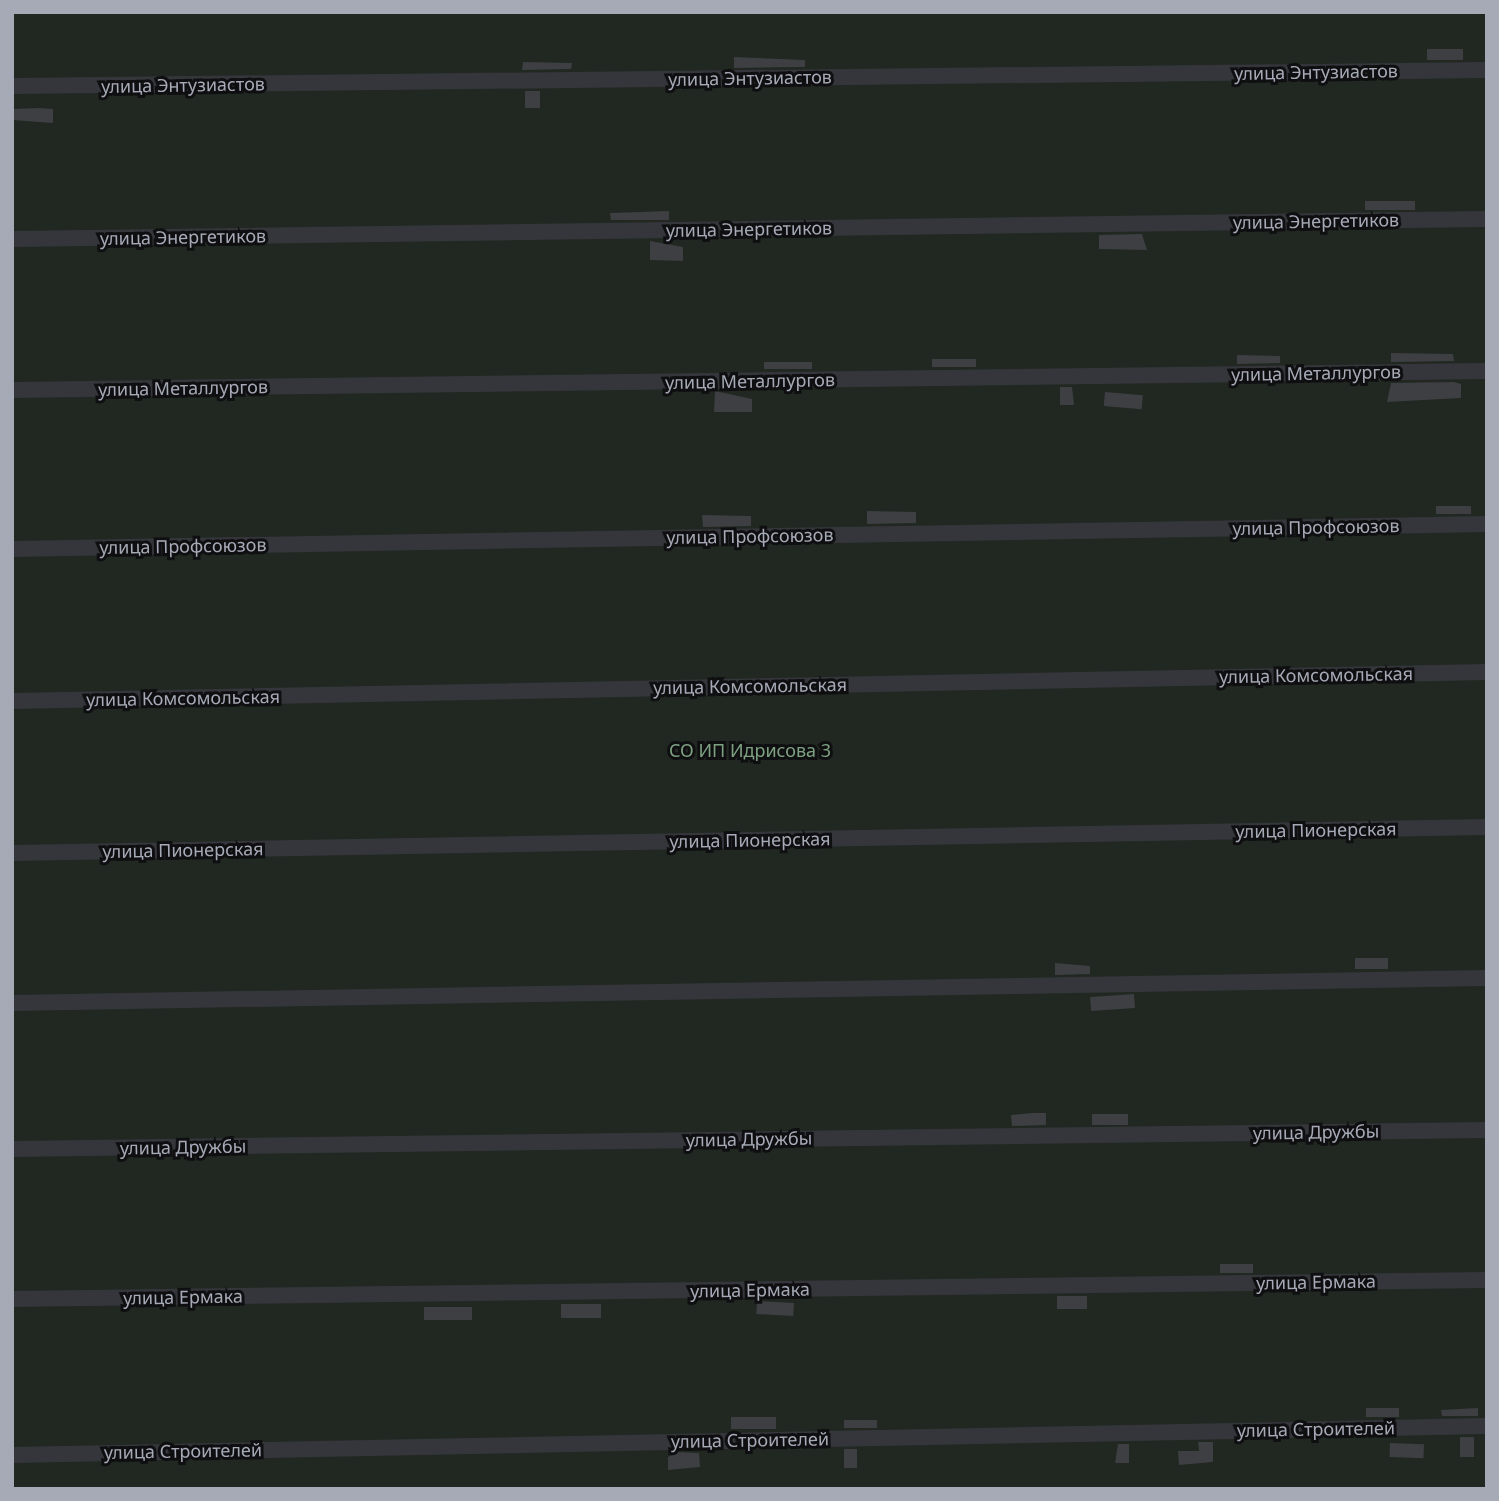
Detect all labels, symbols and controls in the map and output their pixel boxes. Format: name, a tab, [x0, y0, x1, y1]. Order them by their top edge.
street label: улица Энтузиастов	[1234, 60, 1398, 84]
street label: улица Энтузиастов	[668, 66, 832, 90]
street label: улица Энтузиастов	[101, 73, 265, 97]
street label: улица Энергетиков	[1233, 209, 1399, 233]
street label: улица Энергетиков	[666, 217, 832, 241]
street label: улица Энергетиков	[100, 225, 266, 249]
street label: улица Металлургов	[1231, 361, 1401, 385]
street label: улица Металлургов	[665, 369, 835, 393]
street label: улица Металлургов	[98, 376, 268, 400]
street label: улица Профсоюзов	[1232, 515, 1400, 539]
street label: улица Профсоюзов	[666, 524, 834, 548]
street label: улица Профсоюзов	[99, 534, 267, 558]
street label: улица Комсомольская	[1219, 663, 1413, 687]
street label: улица Комсомольская	[653, 674, 847, 698]
street label: улица Комсомольская	[86, 686, 280, 710]
park label: СО ИП Идрисова 3	[669, 739, 831, 761]
street label: улица Пионерская	[1235, 818, 1397, 842]
street label: улица Пионерская	[669, 828, 831, 852]
street label: улица Пионерская	[102, 838, 264, 862]
street label: улица Дружбы	[1253, 1120, 1379, 1144]
street label: улица Дружбы	[686, 1127, 812, 1151]
street label: улица Дружбы	[120, 1135, 246, 1159]
street label: улица Ермака	[1256, 1270, 1376, 1294]
street label: улица Ермака	[690, 1278, 810, 1302]
street label: улица Ермака	[123, 1285, 243, 1309]
street label: улица Строителей	[1237, 1417, 1395, 1441]
street label: улица Строителей	[671, 1428, 829, 1452]
street label: улица Строителей	[104, 1439, 262, 1463]

